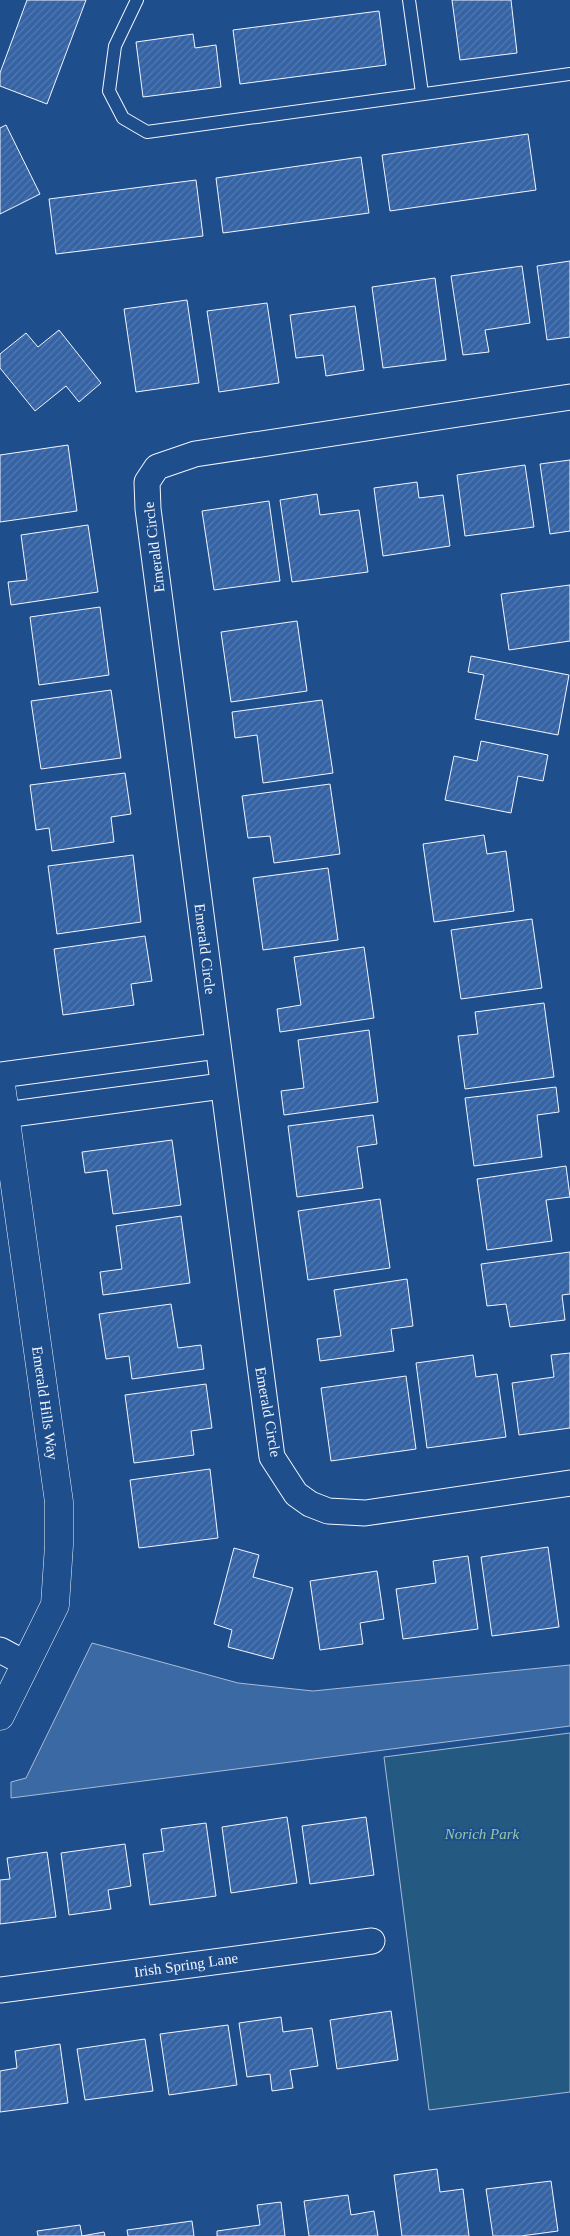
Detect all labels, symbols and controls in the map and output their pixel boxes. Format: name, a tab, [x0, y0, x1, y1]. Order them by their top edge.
street label: Emerald Circle	[140, 500, 167, 593]
street label: Emerald Circle	[192, 903, 219, 996]
street label: Emerald Hills Way	[29, 1345, 61, 1461]
street label: Emerald Circle	[252, 1366, 284, 1459]
park label: Norich Park	[444, 1826, 520, 1842]
street label: Irish Spring Lane	[133, 1950, 239, 1980]

